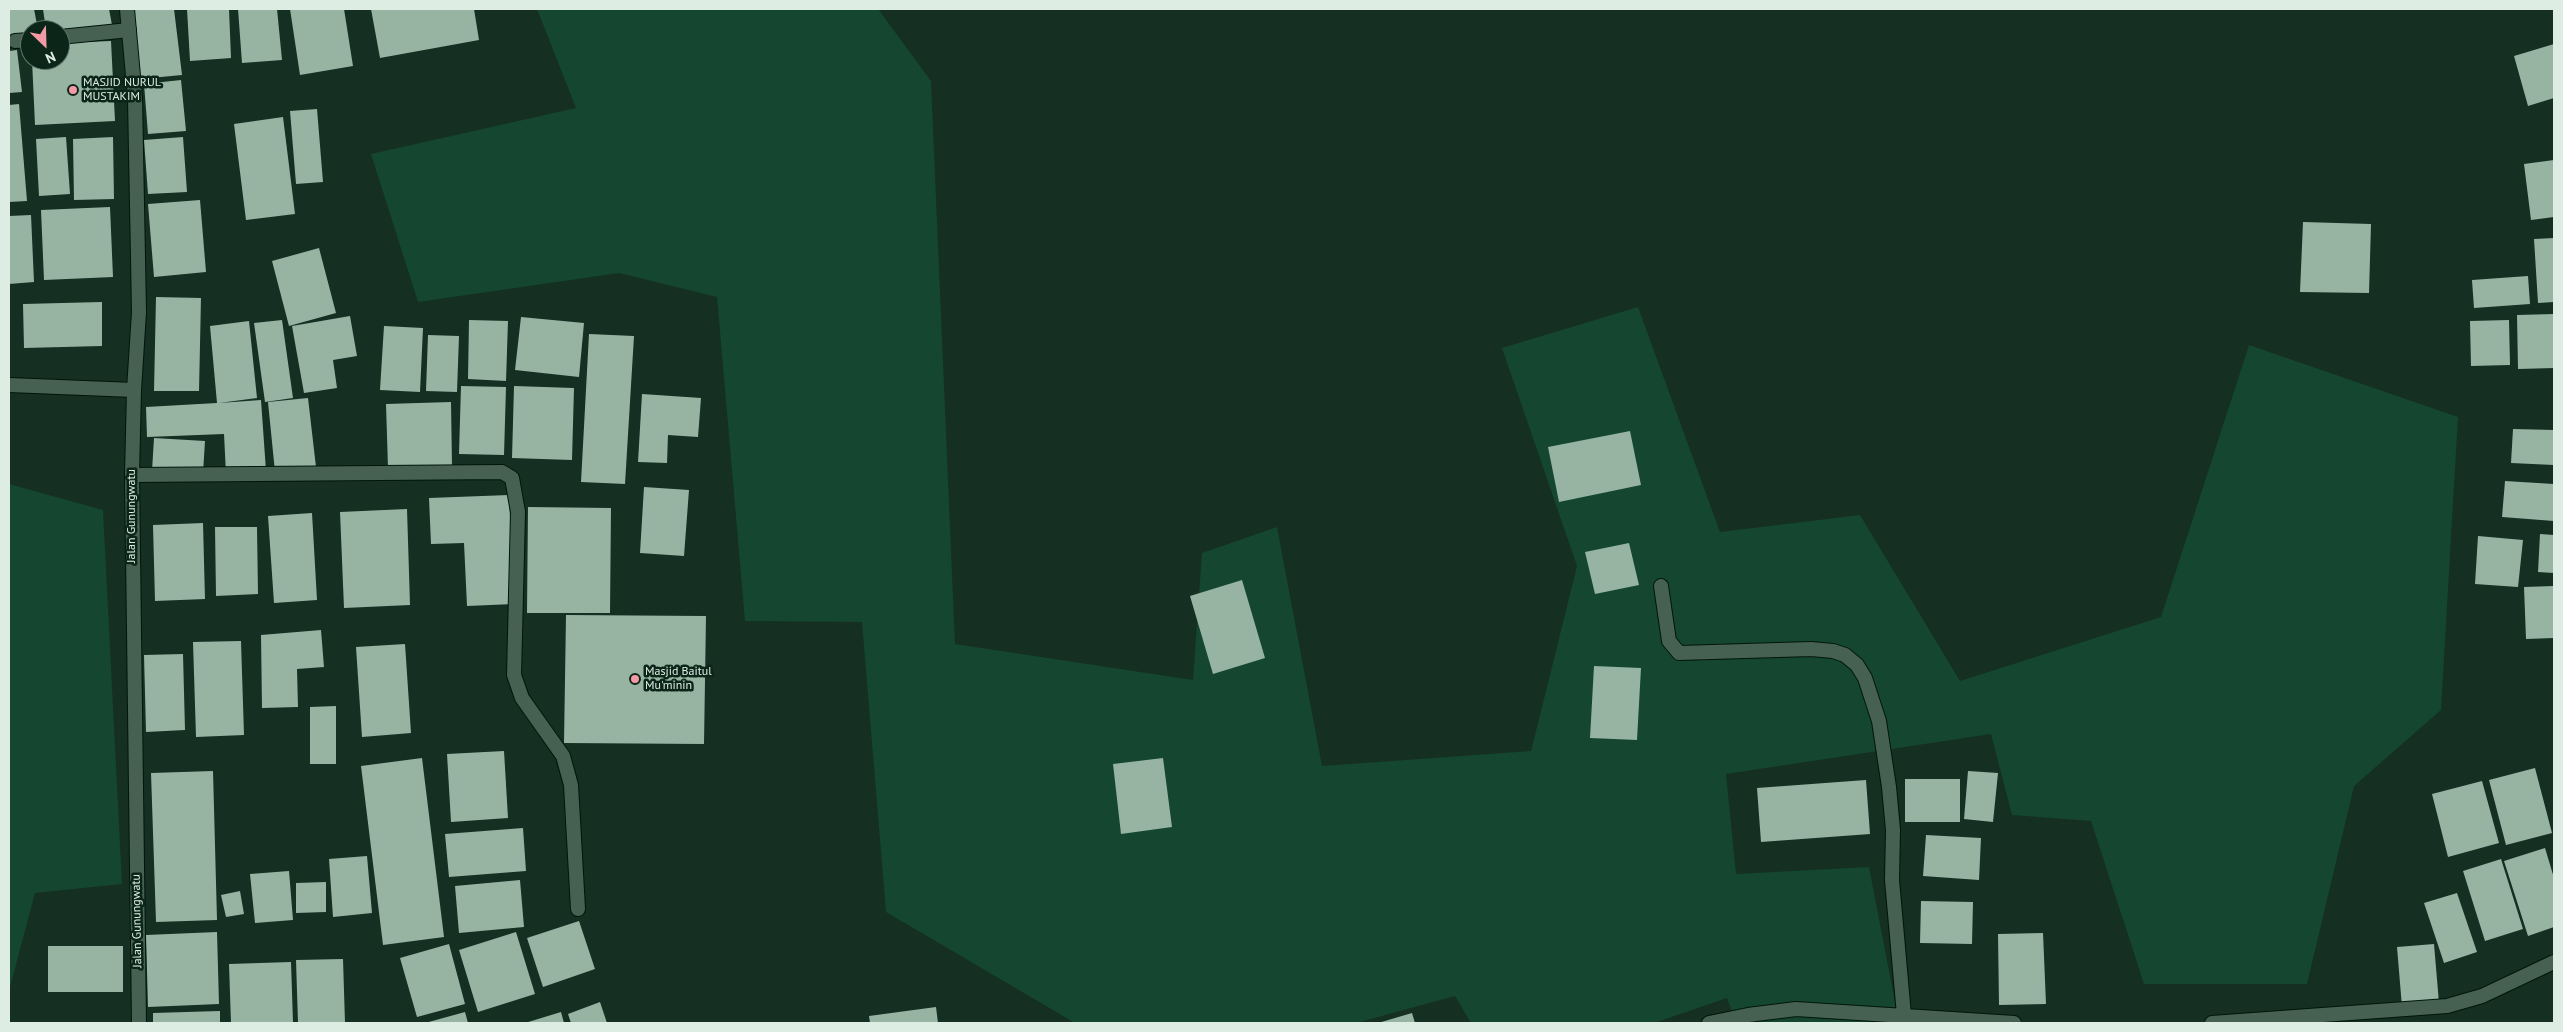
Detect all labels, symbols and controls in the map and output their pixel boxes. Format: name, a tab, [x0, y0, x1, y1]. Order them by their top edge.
north arrow	[20, 20, 70, 70]
text: N	[43, 48, 59, 68]
place label: MASJID NURUL MUSTAKIM	[83, 76, 161, 104]
marker: MASJID NURUL MUSTAKIM	[67, 84, 79, 96]
street label: Jalan Gunungwatu	[125, 469, 139, 563]
place label: Masjid Baitul Mu'minin	[645, 665, 712, 693]
marker: Masjid Baitul Mu'minin	[629, 673, 641, 685]
street label: Jalan Gunungwatu	[129, 874, 145, 968]

